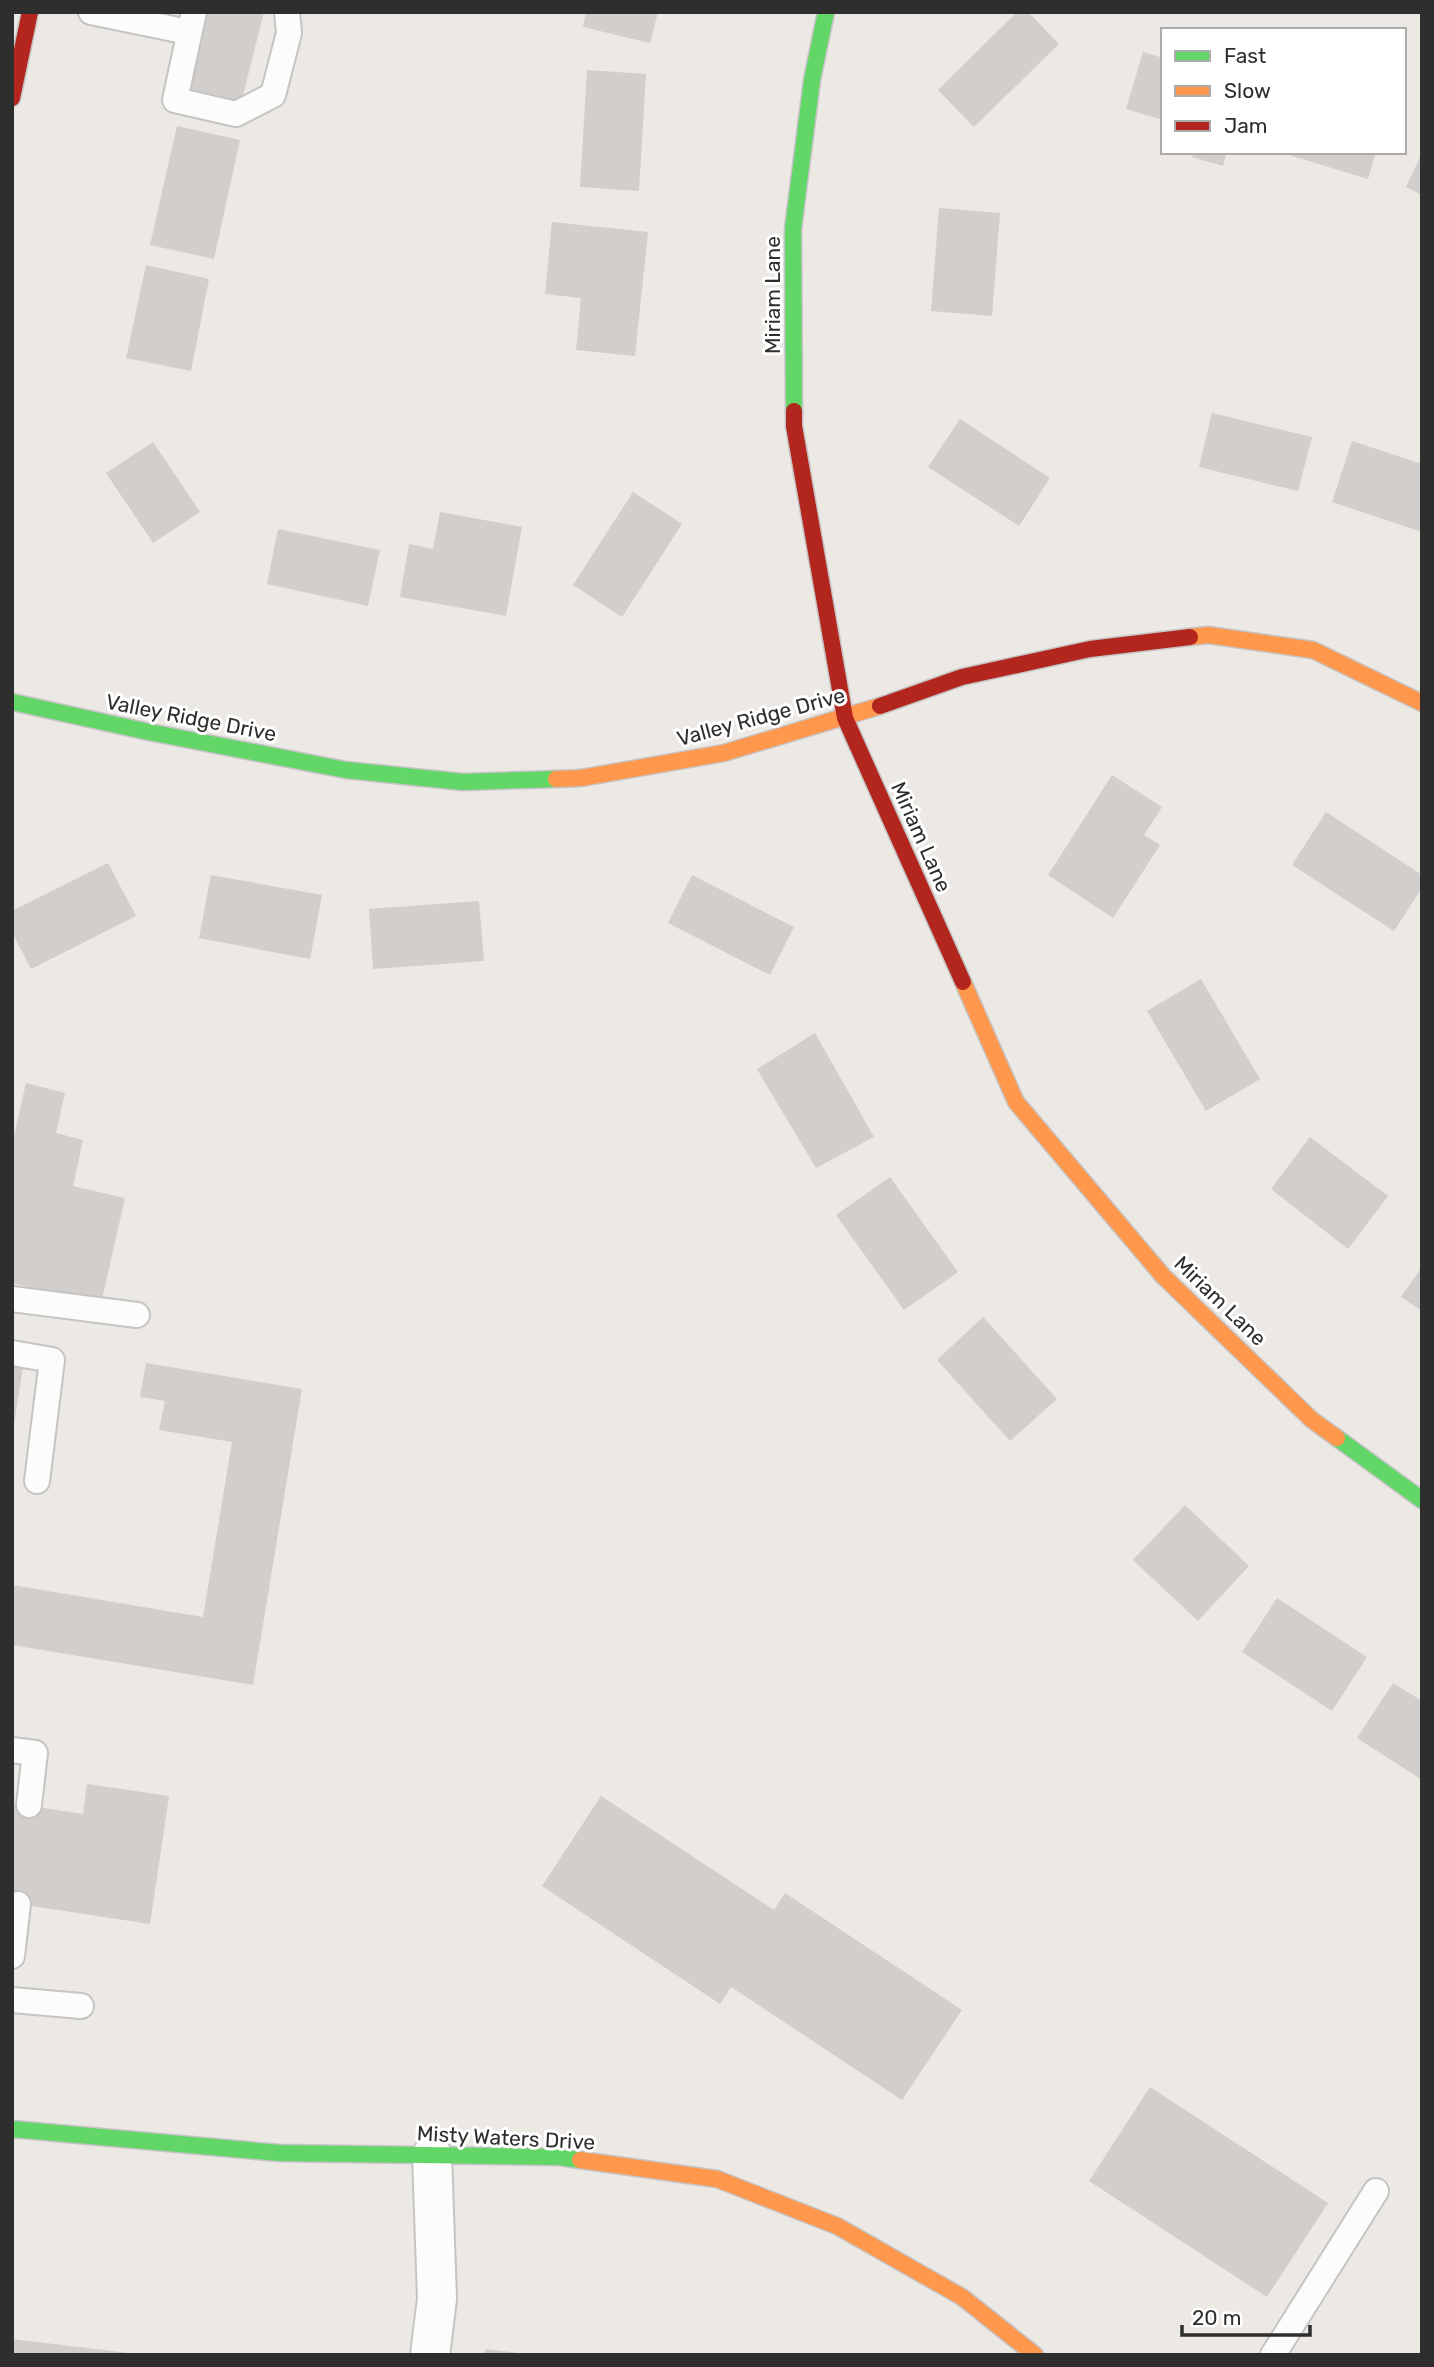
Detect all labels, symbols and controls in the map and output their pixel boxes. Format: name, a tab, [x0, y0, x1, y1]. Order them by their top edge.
legend	[1161, 28, 1406, 154]
text: Fast	[1224, 43, 1266, 68]
text: Slow	[1224, 78, 1271, 103]
text: Jam	[1224, 113, 1268, 138]
street label: Miriam Lane	[760, 236, 785, 354]
street label: Valley Ridge Drive	[674, 682, 848, 751]
street label: Valley Ridge Drive	[104, 689, 278, 746]
street label: Miriam Lane	[886, 778, 957, 896]
street label: Miriam Lane	[1169, 1251, 1272, 1351]
street label: Misty Waters Drive	[416, 2120, 596, 2155]
scale bar	[1182, 2294, 1310, 2338]
text: 20 m	[1192, 2305, 1241, 2330]

